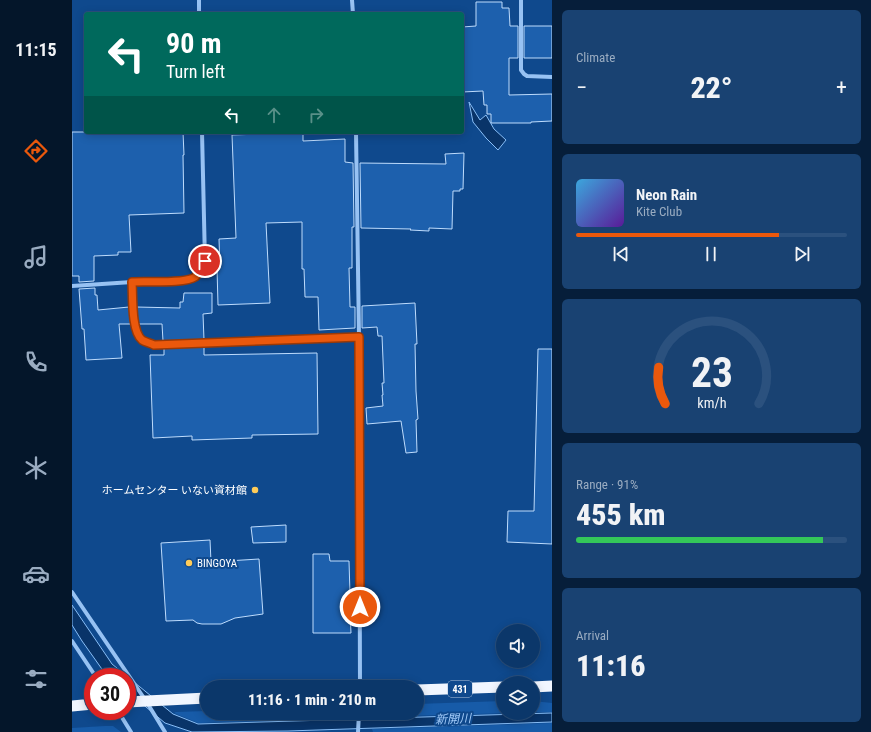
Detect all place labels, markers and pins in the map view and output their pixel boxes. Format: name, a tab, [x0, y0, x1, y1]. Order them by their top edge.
pin	[188, 244, 222, 278]
place label: ホームセンター いない資材館	[102, 484, 247, 497]
marker: ホームセンター いない資材館	[250, 485, 260, 495]
place label: BINGOYA	[197, 557, 238, 570]
marker: BINGOYA	[184, 558, 194, 568]

